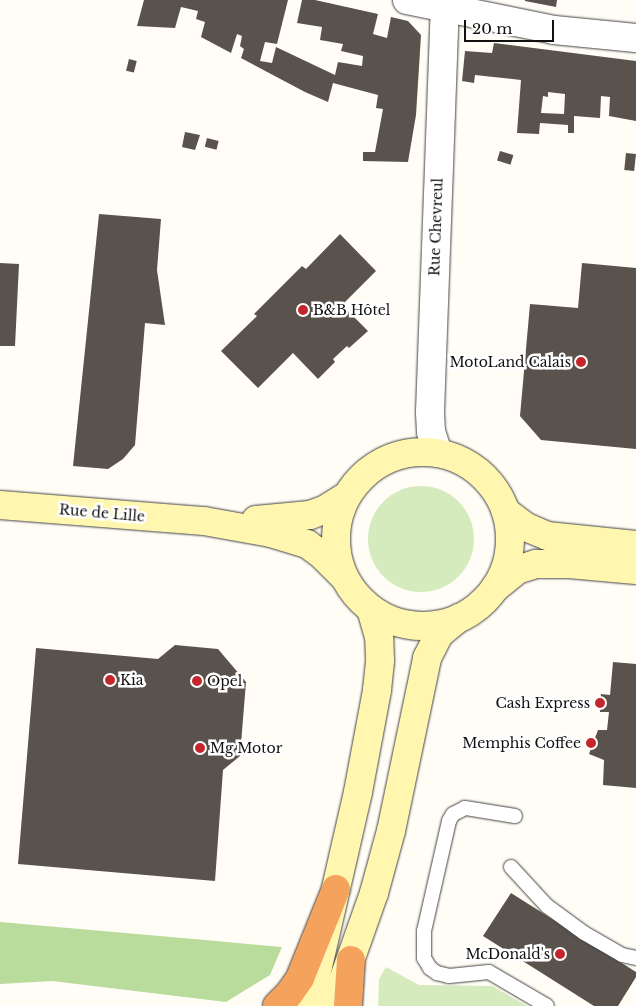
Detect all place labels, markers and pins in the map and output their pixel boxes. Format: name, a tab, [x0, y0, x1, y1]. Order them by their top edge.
place label: B&B Hôtel	[313, 302, 390, 318]
marker: B&B Hôtel	[297, 304, 309, 316]
place label: MotoLand Calais	[449, 354, 571, 370]
marker: MotoLand Calais	[575, 356, 587, 368]
place label: Kia	[120, 672, 143, 688]
place label: Opel	[207, 673, 242, 689]
marker: Kia	[104, 674, 116, 686]
marker: Opel	[191, 675, 203, 687]
place label: Cash Express	[496, 695, 590, 711]
marker: Cash Express	[594, 697, 606, 709]
place label: Memphis Coffee	[462, 735, 581, 751]
marker: Memphis Coffee	[585, 737, 597, 749]
place label: Mg Motor	[210, 740, 283, 756]
marker: Mg Motor	[194, 742, 206, 754]
place label: McDonald's	[465, 946, 550, 962]
marker: McDonald's	[554, 948, 566, 960]

